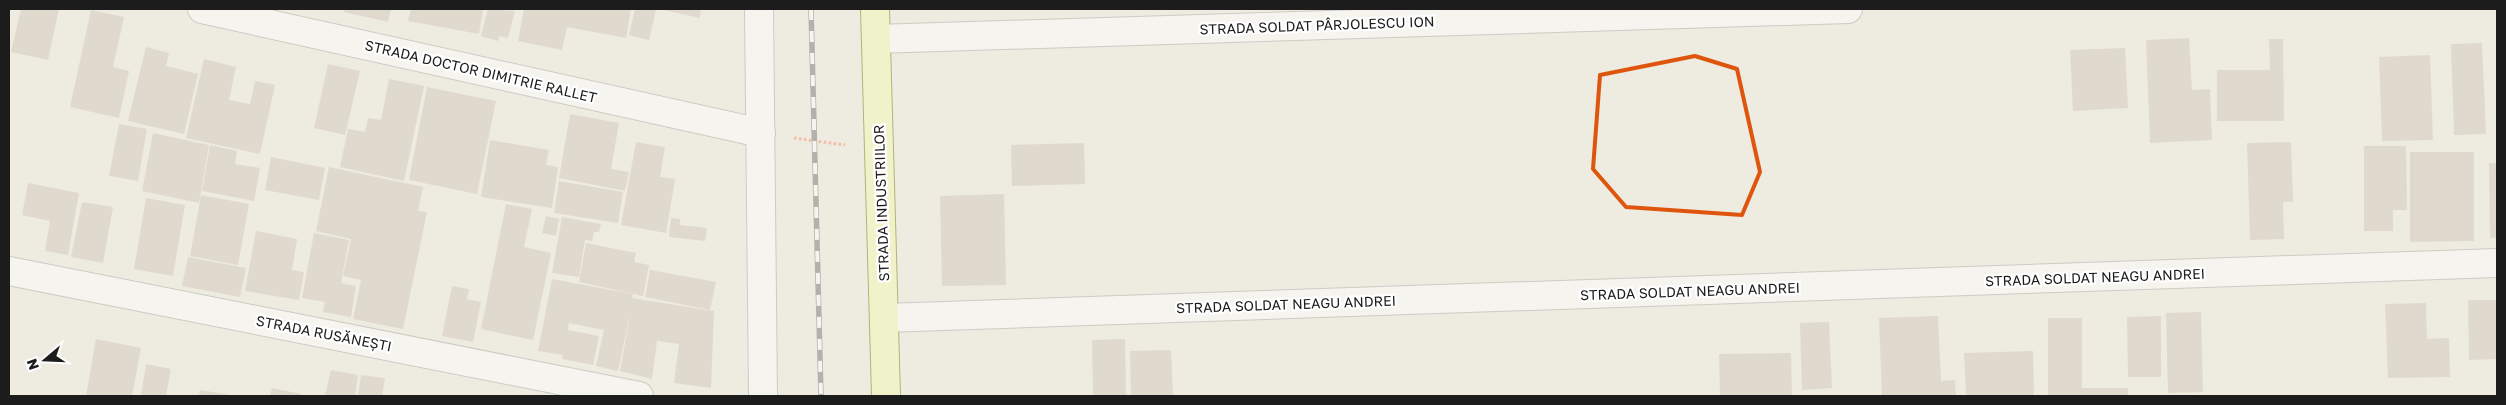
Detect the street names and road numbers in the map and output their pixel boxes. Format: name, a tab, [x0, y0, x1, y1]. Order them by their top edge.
street label: STRADA SOLDAT PÂRJOLESCU ION	[1199, 12, 1435, 38]
street label: STRADA DOCTOR DIMITRIE RALLET	[363, 36, 599, 106]
street label: STRADA INDUSTRIILOR	[870, 124, 892, 282]
street label: STRADA SOLDAT NEAGU ANDREI	[1985, 265, 2205, 289]
street label: STRADA SOLDAT NEAGU ANDREI	[1580, 279, 1800, 303]
street label: STRADA SOLDAT NEAGU ANDREI	[1176, 292, 1396, 316]
street label: STRADA RUSĂNEȘTI	[255, 312, 393, 354]

